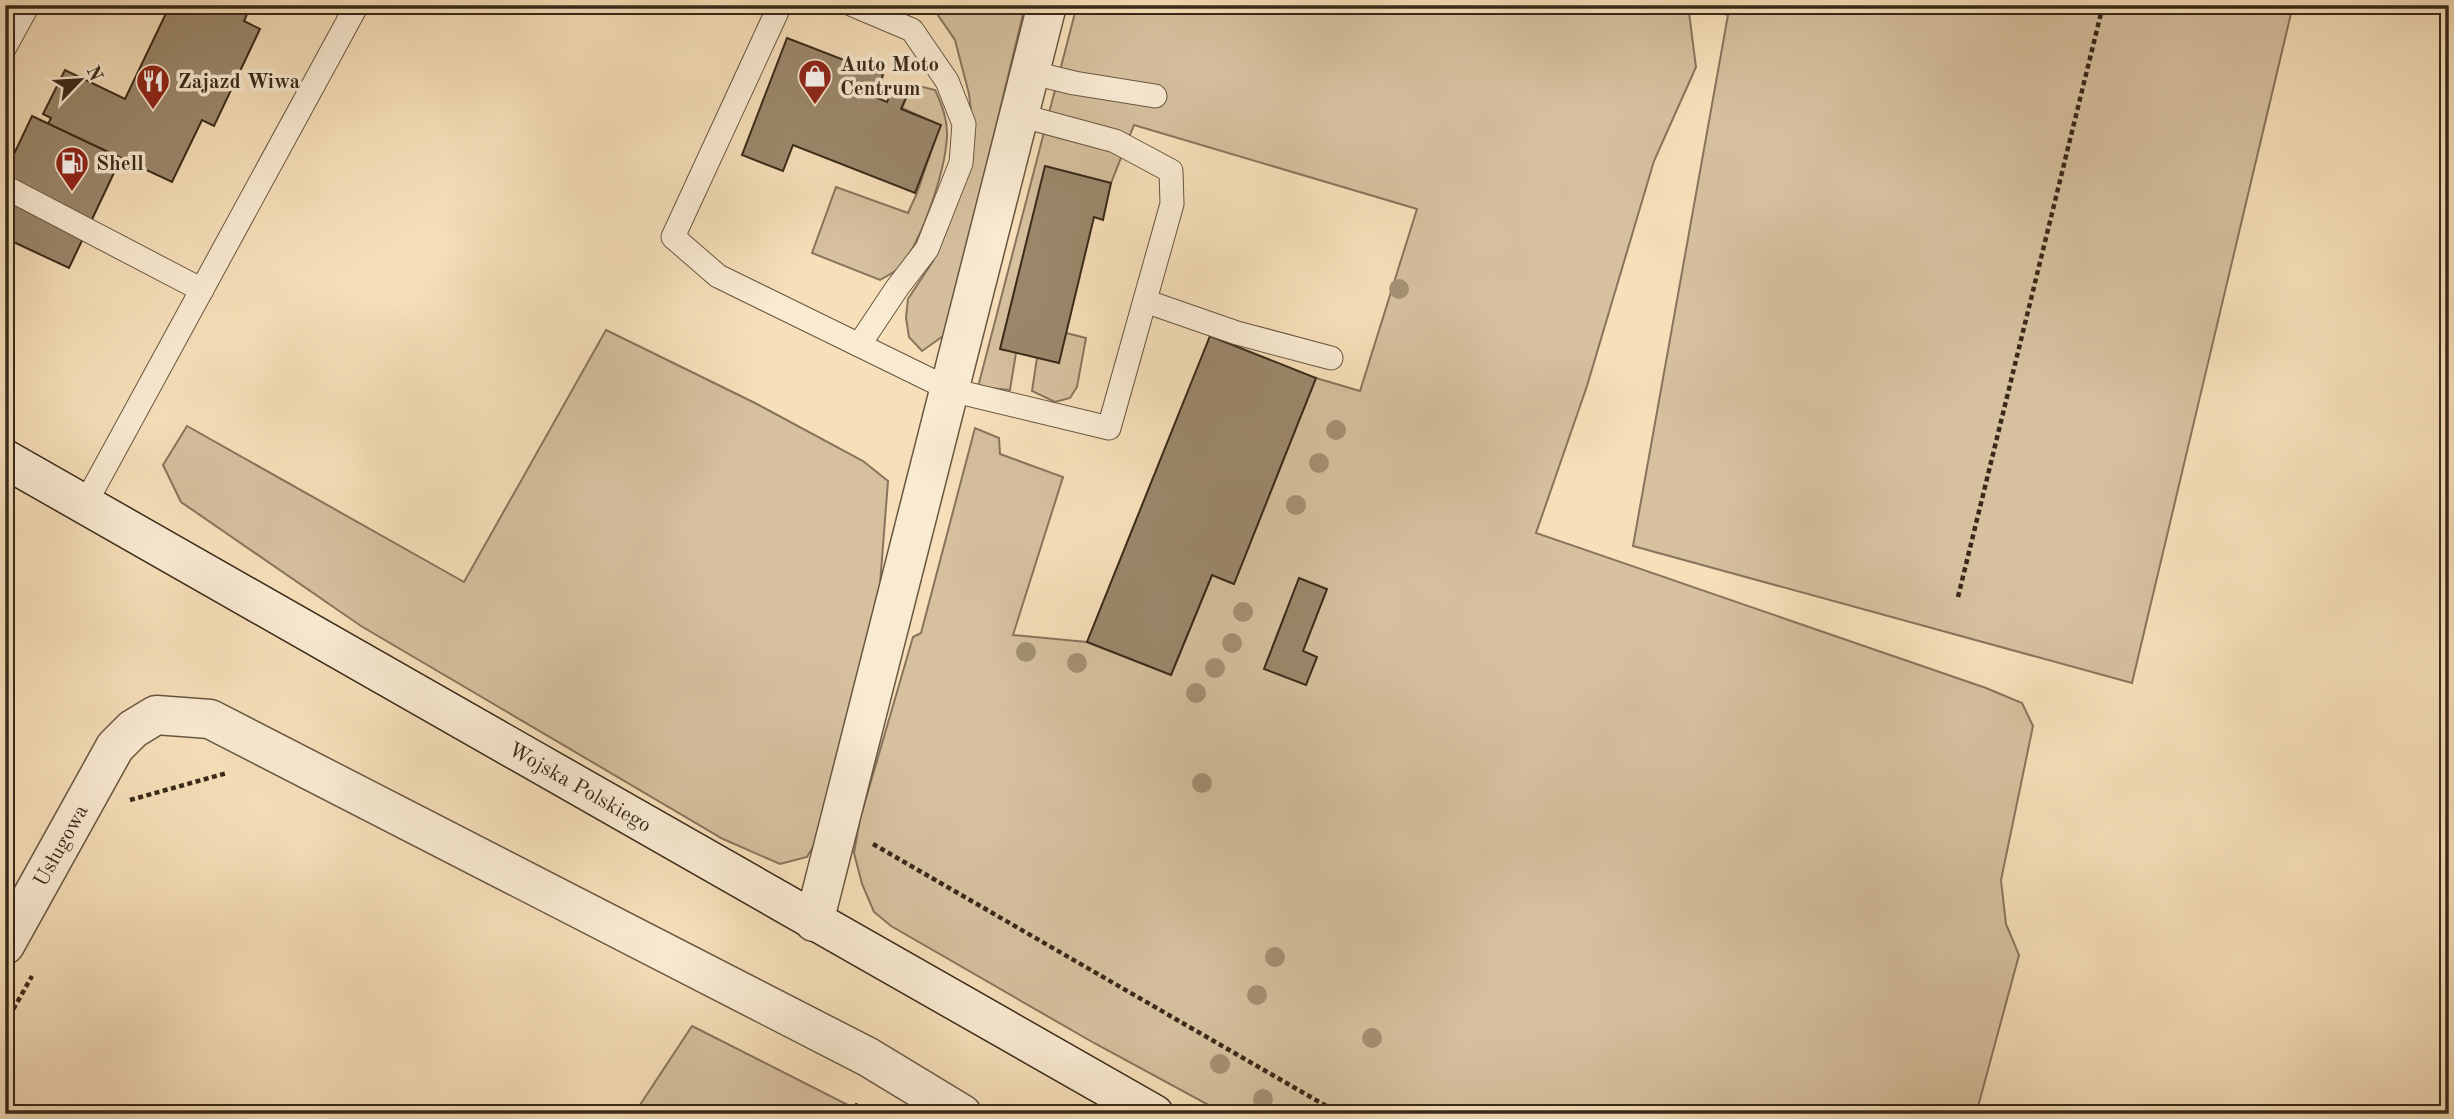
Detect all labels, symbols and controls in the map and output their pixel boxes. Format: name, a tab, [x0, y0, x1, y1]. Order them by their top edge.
north arrow	[46, 46, 116, 116]
place label: Auto Moto Centrum	[840, 55, 939, 100]
shop icon: Auto Moto Centrum	[796, 57, 834, 106]
restaurant icon: Zajazd Wiwa	[134, 62, 172, 111]
text: N	[81, 63, 105, 85]
place label: Zajazd Wiwa	[178, 72, 300, 93]
fuel station icon: Shell	[53, 144, 91, 193]
place label: Shell	[96, 154, 144, 175]
street label: Wojska Polskiego	[505, 739, 654, 837]
street label: Usługowa	[31, 802, 93, 890]

